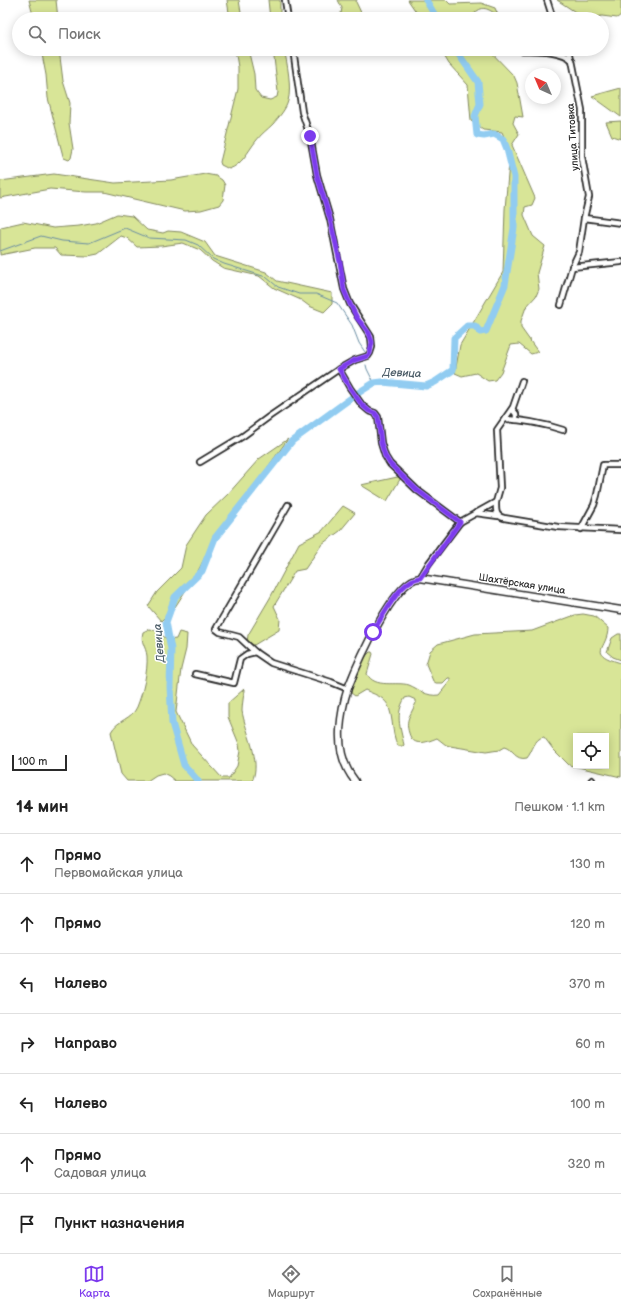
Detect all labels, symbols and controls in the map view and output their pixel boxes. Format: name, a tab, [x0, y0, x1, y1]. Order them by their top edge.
search box	[12, 12, 609, 56]
icon: search	[26, 23, 48, 45]
text: Поиск	[58, 25, 101, 44]
north arrow	[525, 68, 561, 104]
street label: улица Титовка	[565, 103, 581, 171]
route end	[301, 127, 319, 145]
water label: Девица	[381, 366, 422, 380]
street label: Шахтёрская улица	[478, 571, 566, 597]
water label: Девица	[151, 623, 167, 664]
route start	[364, 623, 382, 641]
map controls	[573, 733, 609, 769]
button: locate	[573, 733, 609, 769]
scale bar	[12, 753, 67, 772]
text: 100 m	[18, 755, 47, 768]
text: 14 мин	[16, 797, 69, 817]
text: Пешком · 1.1 km	[514, 799, 605, 815]
text: Прямо	[54, 846, 101, 865]
icon: ahead	[16, 853, 38, 875]
text: 130 m	[570, 856, 605, 872]
text: Первомайская улица	[54, 865, 183, 881]
icon: ahead	[16, 913, 38, 935]
text: Прямо	[54, 914, 101, 933]
text: 120 m	[570, 916, 605, 932]
icon: left	[16, 973, 38, 995]
text: Налево	[54, 974, 107, 993]
text: 370 m	[569, 976, 605, 992]
icon: right	[16, 1033, 38, 1055]
text: Направо	[54, 1034, 117, 1053]
text: 60 m	[575, 1036, 605, 1052]
icon: left	[16, 1093, 38, 1115]
text: Налево	[54, 1094, 107, 1113]
text: 100 m	[570, 1096, 605, 1112]
text: Прямо	[54, 1146, 101, 1165]
icon: ahead	[16, 1153, 38, 1175]
text: 320 m	[567, 1156, 605, 1172]
text: Садовая улица	[54, 1165, 146, 1181]
icon: arrive	[16, 1213, 38, 1235]
text: Пункт назначения	[54, 1214, 185, 1233]
tab: Карта	[79, 1263, 110, 1300]
tab: Маршрут	[268, 1263, 315, 1300]
tab: Сохранённые	[473, 1263, 542, 1300]

